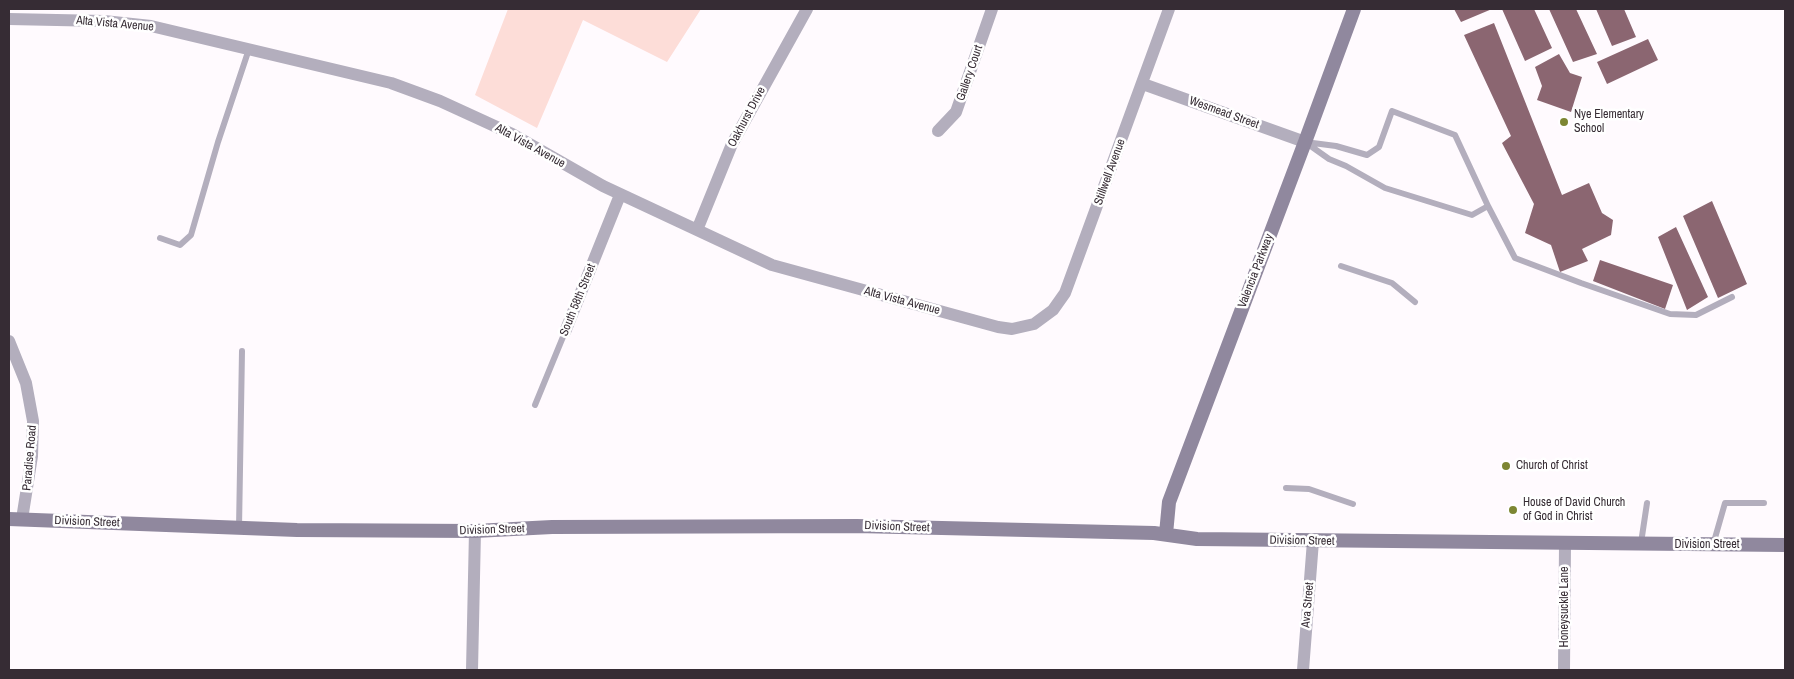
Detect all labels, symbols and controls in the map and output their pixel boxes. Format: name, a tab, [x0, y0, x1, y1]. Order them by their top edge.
street label: Alta Vista Avenue	[76, 13, 154, 35]
street label: Gallery Court	[954, 43, 986, 103]
street label: Oakhurst Drive	[725, 84, 769, 150]
street label: Wesmead Street	[1187, 94, 1261, 132]
place label: Nye Elementary School	[1574, 108, 1644, 136]
marker: Nye Elementary School	[1558, 116, 1570, 128]
street label: Alta Vista Avenue	[492, 121, 568, 171]
street label: Stillwell Avenue	[1091, 137, 1129, 207]
street label: Valencia Parkway	[1235, 232, 1277, 310]
street label: South 58th Street	[557, 262, 599, 338]
street label: Alta Vista Avenue	[863, 284, 941, 318]
street label: Paradise Road	[20, 425, 40, 491]
place label: Church of Christ	[1516, 459, 1588, 473]
marker: Church of Christ	[1500, 460, 1512, 472]
place label: House of David Church of God in Christ	[1523, 496, 1625, 524]
marker: House of David Church of God in Christ	[1507, 504, 1519, 516]
street label: Division Street	[54, 514, 120, 530]
street label: Division Street	[864, 519, 930, 535]
street label: Division Street	[459, 522, 525, 538]
street label: Division Street	[1269, 533, 1335, 549]
street label: Division Street	[1674, 538, 1740, 552]
street label: Honeysuckle Lane	[1558, 567, 1572, 647]
street label: Ava Street	[1299, 582, 1317, 628]

